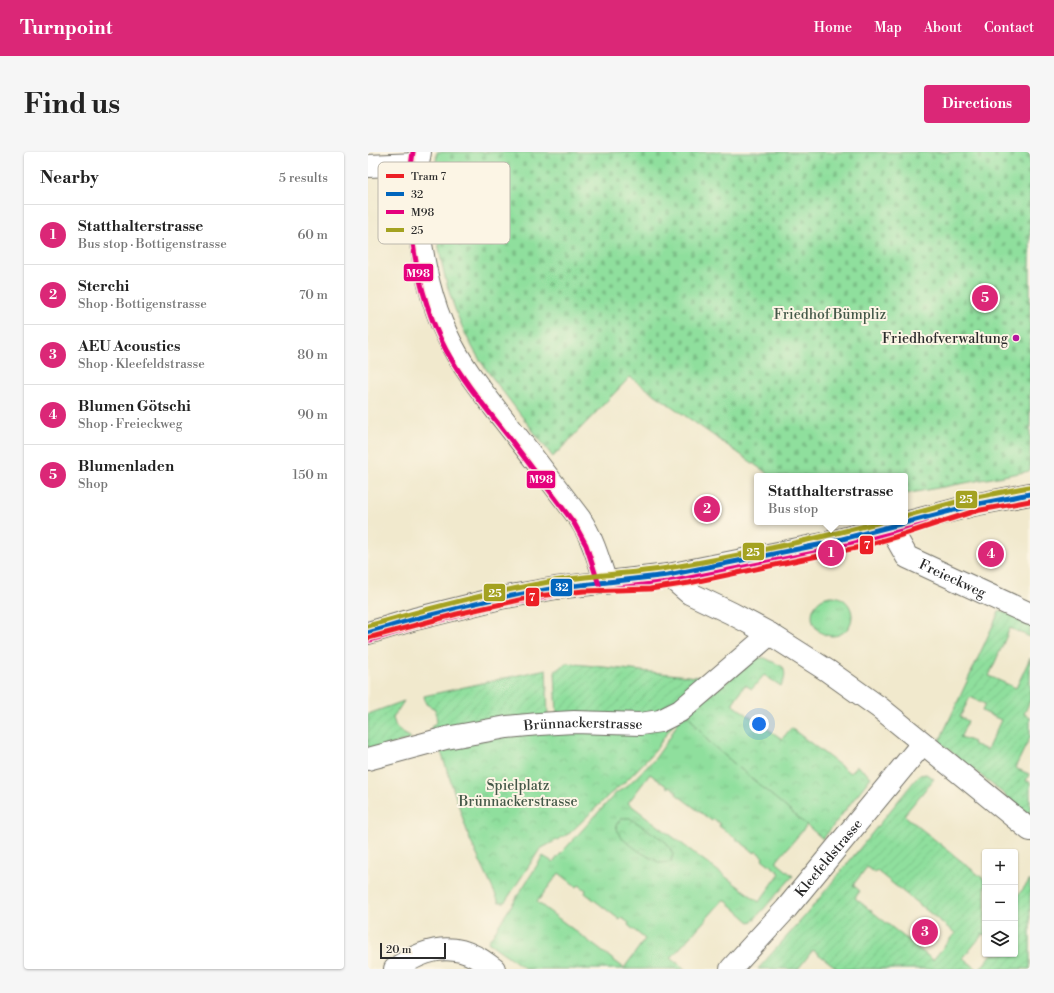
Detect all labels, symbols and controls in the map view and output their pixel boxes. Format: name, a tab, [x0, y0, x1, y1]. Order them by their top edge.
text: Turnpoint	[20, 16, 113, 40]
text: Home	[814, 19, 852, 37]
text: Map	[874, 19, 902, 37]
text: About	[924, 19, 962, 37]
text: Contact	[984, 19, 1034, 37]
button: Directions	[924, 85, 1030, 123]
text: Find us	[24, 87, 120, 122]
legend	[378, 162, 510, 244]
text: Nearby	[40, 167, 99, 189]
text: 5 results	[279, 170, 328, 186]
text: Tram 7	[411, 170, 446, 184]
text: 32	[411, 188, 423, 202]
text: M98	[411, 206, 434, 220]
text: Statthalterstrasse	[78, 217, 203, 236]
text: 25	[411, 224, 423, 238]
text: 1	[50, 227, 56, 243]
text: 60 m	[297, 227, 328, 243]
text: Bus stop · Bottigenstrasse	[78, 236, 227, 252]
line badge: M98	[403, 263, 434, 282]
text: M98	[406, 267, 430, 281]
text: Sterchi	[78, 277, 129, 296]
pin: 5	[972, 283, 998, 313]
text: 2	[49, 287, 57, 303]
text: 70 m	[299, 287, 328, 303]
text: Shop · Bottigenstrasse	[78, 296, 207, 312]
park label: Friedhof Bümpliz	[774, 306, 887, 324]
place label: Friedhofverwaltung	[882, 330, 1009, 348]
marker: Friedhofverwaltung	[1011, 333, 1021, 343]
text: AEU Acoustics	[78, 337, 180, 356]
text: 3	[49, 347, 57, 363]
text: 80 m	[297, 347, 328, 363]
text: Shop · Kleefeldstrasse	[78, 356, 205, 372]
text: Blumen Götschi	[78, 397, 191, 416]
text: 4	[49, 407, 57, 423]
text: 90 m	[297, 407, 328, 423]
text: Shop · Freieckweg	[78, 416, 182, 432]
text: Blumenladen	[78, 457, 174, 476]
text: 5	[49, 467, 57, 483]
text: 150 m	[293, 467, 328, 483]
line badge: M98	[526, 470, 556, 489]
text: M98	[529, 473, 553, 487]
popup	[754, 473, 908, 525]
text: Shop	[78, 476, 108, 492]
text: Statthalterstrasse	[768, 482, 894, 501]
line badge: 25	[955, 490, 978, 509]
text: 25	[959, 493, 973, 507]
pin: 2	[694, 494, 720, 524]
text: Bus stop	[768, 501, 818, 517]
line badge: 7	[859, 535, 874, 555]
pin: 1	[818, 538, 844, 568]
text: 7	[864, 539, 871, 553]
pin: 4	[978, 539, 1004, 569]
line badge: 25	[742, 542, 765, 561]
text: 25	[746, 546, 760, 560]
street label: Freieckweg	[916, 556, 990, 603]
line badge: 32	[550, 578, 573, 597]
text: 32	[555, 581, 569, 595]
line badge: 25	[483, 583, 506, 602]
text: 25	[488, 587, 502, 601]
line badge: 7	[525, 587, 540, 607]
text: 7	[529, 591, 536, 605]
street label: Brünnackerstrasse	[522, 714, 643, 735]
your location	[749, 714, 769, 734]
park label: Spielplatz Brünnackerstrasse	[457, 777, 578, 811]
street label: Kleefeldstrasse	[792, 815, 867, 901]
map controls	[982, 849, 1018, 957]
button: +	[982, 849, 1018, 885]
button: −	[982, 885, 1018, 921]
pin: 3	[912, 917, 938, 947]
button: layers	[982, 921, 1018, 957]
scale bar	[380, 941, 446, 960]
text: 20 m	[386, 943, 411, 957]

